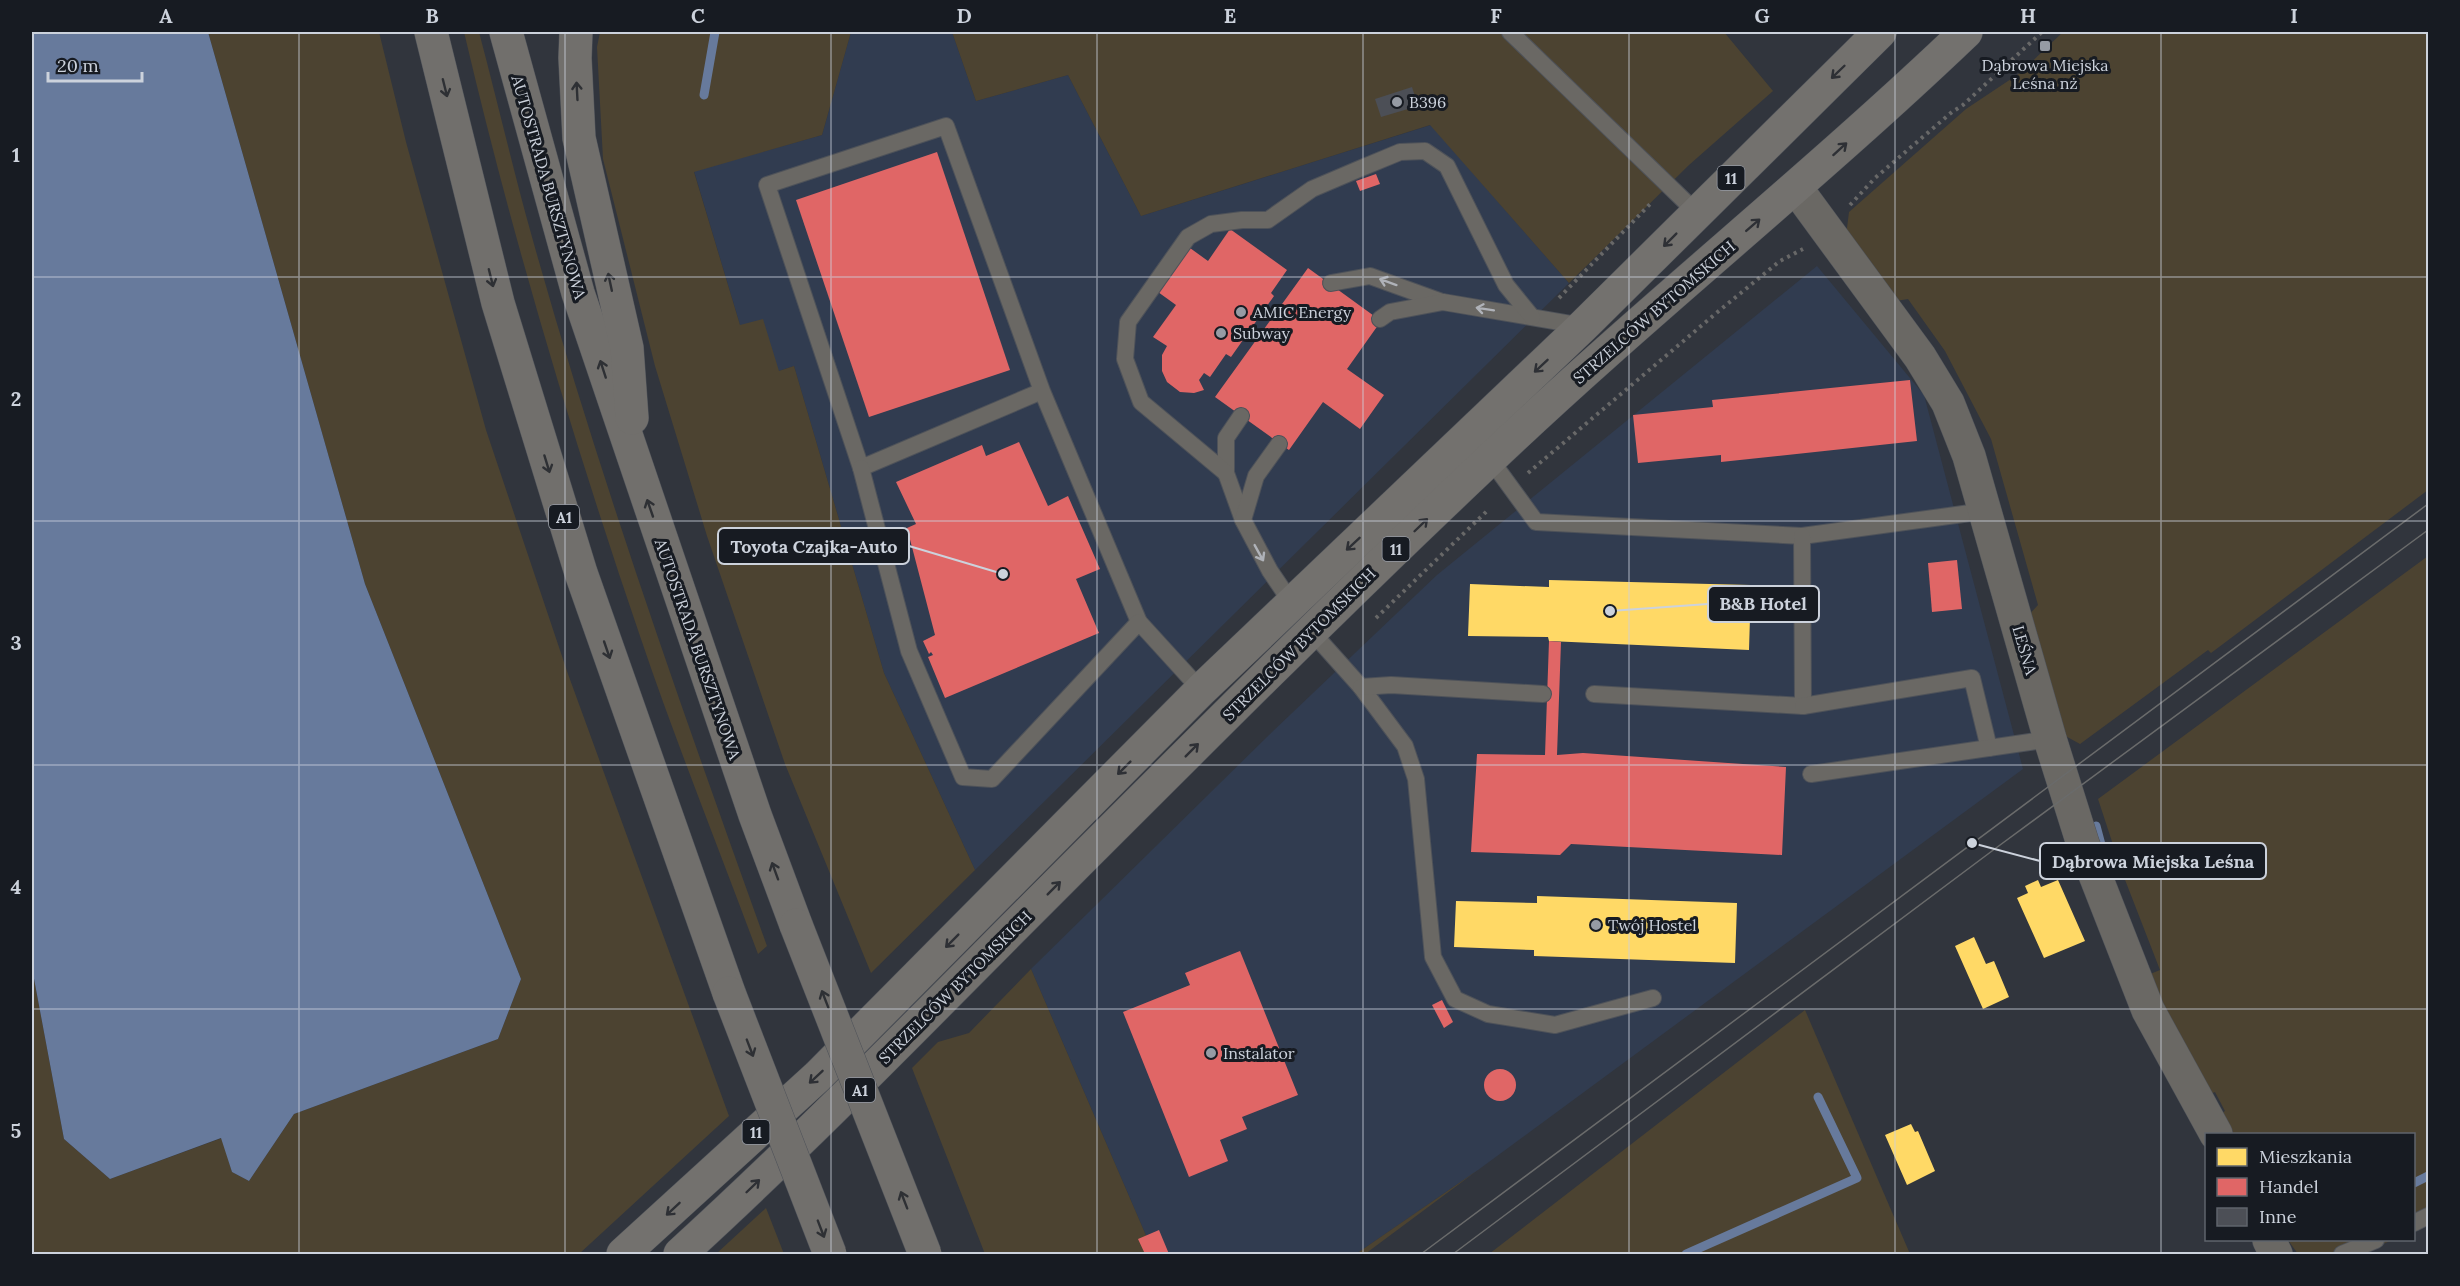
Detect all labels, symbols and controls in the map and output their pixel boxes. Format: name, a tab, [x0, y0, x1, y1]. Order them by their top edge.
text: A	[159, 3, 173, 28]
text: B	[425, 3, 439, 28]
text: C	[691, 3, 705, 28]
text: D	[956, 3, 972, 28]
text: E	[1224, 3, 1236, 28]
text: F	[1490, 3, 1502, 28]
text: G	[1754, 3, 1770, 28]
text: H	[2020, 3, 2036, 28]
text: I	[2290, 3, 2298, 28]
marker: Dąbrowa Miejska Leśna nż	[2038, 39, 2052, 53]
scale bar	[48, 45, 142, 83]
text: 20 m	[57, 54, 99, 77]
place label: Dąbrowa Miejska Leśna nż	[1982, 55, 2108, 93]
one-way arrow	[1830, 65, 1845, 79]
street label: AUTOSTRADA BURSZTYNOWA	[507, 72, 591, 302]
one-way arrow	[439, 79, 451, 98]
one-way arrow	[571, 81, 582, 101]
place label: B396	[1409, 92, 1446, 112]
marker: B396	[1390, 95, 1404, 109]
text: 1	[12, 142, 20, 167]
one-way arrow	[1832, 142, 1847, 156]
road number: 11	[1718, 166, 1744, 190]
one-way arrow	[1745, 219, 1761, 232]
one-way arrow	[1662, 232, 1677, 247]
street label: STRZELCÓW BYTOMSKICH	[1569, 236, 1739, 388]
one-way arrow	[486, 268, 498, 287]
one-way arrow	[604, 273, 616, 292]
one-way arrow	[1379, 275, 1397, 286]
place label: AMIC Energy	[1252, 302, 1352, 322]
one-way arrow	[1475, 303, 1495, 314]
marker: AMIC Energy	[1234, 305, 1248, 319]
place label: Subway	[1233, 323, 1291, 343]
marker: Subway	[1214, 326, 1228, 340]
one-way arrow	[1534, 359, 1549, 373]
one-way arrow	[597, 360, 608, 379]
text: 2	[11, 386, 21, 411]
one-way arrow	[542, 454, 553, 473]
one-way arrow	[643, 499, 654, 518]
road number: A1	[549, 505, 579, 529]
one-way arrow	[1413, 518, 1428, 532]
callout: Toyota Czajka-Auto	[718, 528, 909, 564]
street label: AUTOSTRADA BURSZTYNOWA	[650, 535, 746, 763]
text: Toyota Czajka-Auto	[730, 535, 898, 558]
one-way arrow	[1346, 536, 1361, 551]
road number: 11	[1382, 537, 1410, 561]
one-way arrow	[1253, 544, 1265, 561]
street label: STRZELCÓW BYTOMSKICH	[1218, 563, 1380, 725]
callout: B&B Hotel	[1708, 586, 1819, 622]
text: B&B Hotel	[1719, 592, 1807, 615]
street label: LEŚNA	[2008, 623, 2042, 678]
text: 3	[10, 630, 22, 655]
one-way arrow	[603, 640, 614, 659]
one-way arrow	[1185, 743, 1200, 758]
one-way arrow	[1116, 760, 1131, 775]
callout: Dąbrowa Miejska Leśna	[2040, 843, 2266, 879]
text: Dąbrowa Miejska Leśna	[2052, 850, 2255, 873]
one-way arrow	[769, 862, 780, 880]
text: 4	[11, 874, 22, 899]
one-way arrow	[1047, 881, 1062, 895]
street label: STRZELCÓW BYTOMSKICH	[874, 906, 1036, 1068]
place label: Twój Hostel	[1608, 915, 1697, 935]
marker: Twój Hostel	[1589, 918, 1603, 932]
one-way arrow	[945, 934, 960, 949]
one-way arrow	[819, 990, 830, 1009]
one-way arrow	[745, 1038, 756, 1056]
place label: Instalator	[1223, 1043, 1295, 1063]
marker: Instalator	[1204, 1046, 1218, 1060]
one-way arrow	[809, 1070, 824, 1084]
road number: A1	[845, 1078, 875, 1102]
text: 5	[11, 1118, 22, 1143]
road number: 11	[742, 1120, 770, 1144]
legend	[2205, 1133, 2415, 1241]
text: Mieszkania	[2259, 1145, 2352, 1168]
text: Handel	[2259, 1175, 2319, 1198]
one-way arrow	[746, 1179, 761, 1193]
one-way arrow	[897, 1191, 908, 1210]
one-way arrow	[665, 1202, 680, 1216]
text: Inne	[2259, 1205, 2297, 1228]
one-way arrow	[816, 1220, 827, 1238]

